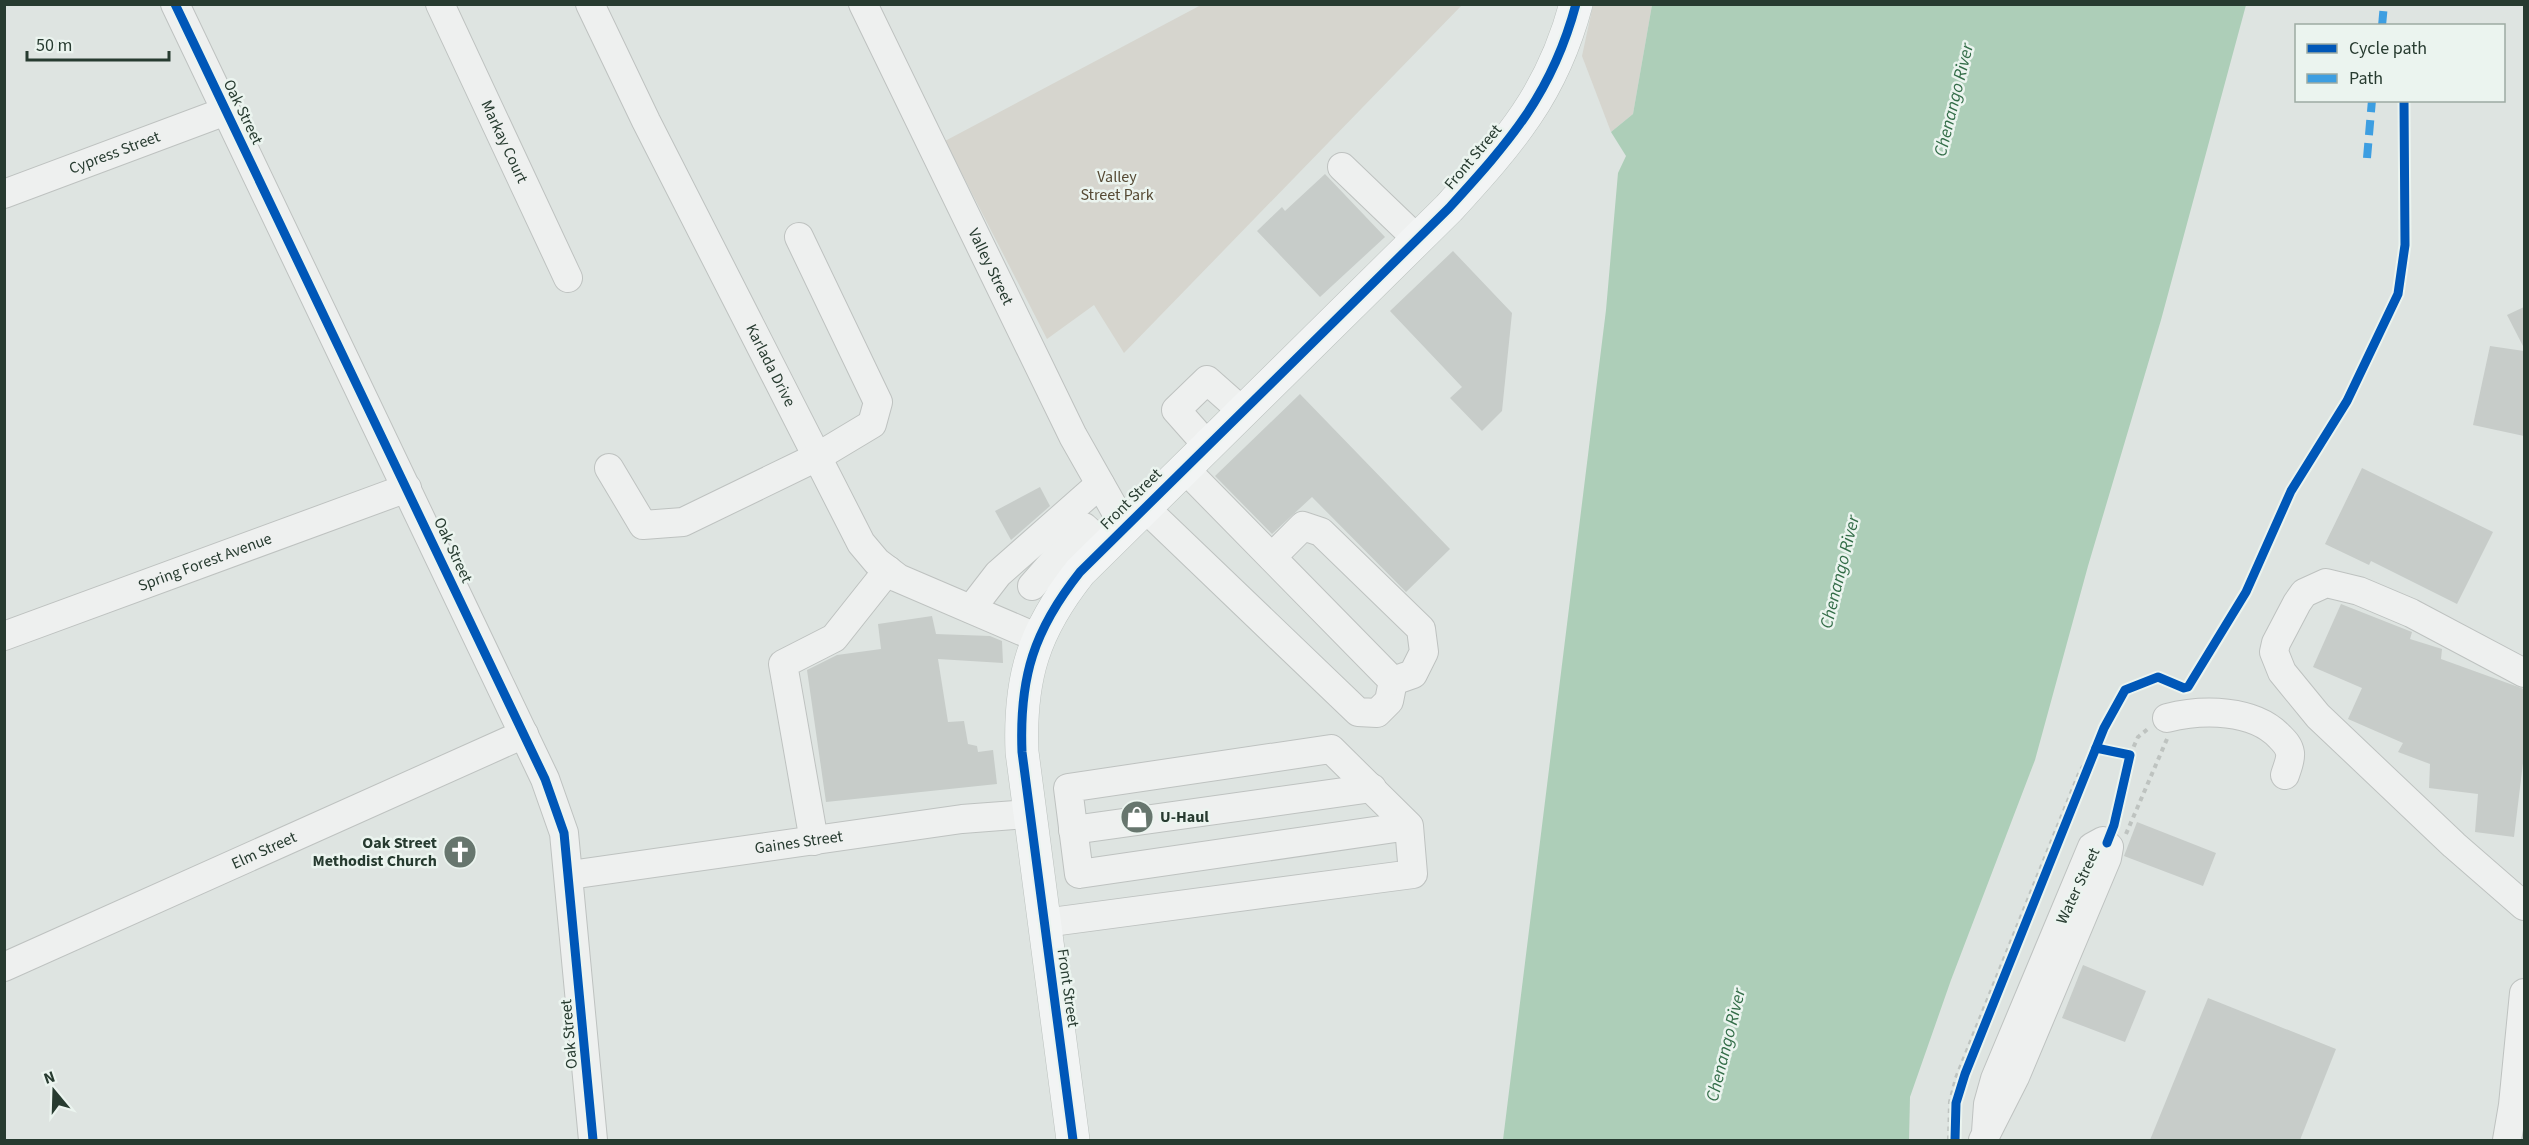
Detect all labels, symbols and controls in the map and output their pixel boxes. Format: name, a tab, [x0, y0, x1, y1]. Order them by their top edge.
scale bar	[27, 24, 170, 62]
legend	[2295, 24, 2505, 102]
text: 50 m	[36, 33, 72, 58]
text: Cycle path	[2349, 36, 2427, 61]
water label: Chenango River	[1928, 40, 1980, 159]
text: Path	[2349, 66, 2383, 91]
street label: Oak Street	[218, 76, 268, 149]
street label: Markay Court	[475, 97, 533, 187]
street label: Front Street	[1439, 119, 1507, 194]
street label: Cypress Street	[66, 125, 164, 180]
park label: Valley Street Park	[1080, 166, 1154, 206]
street label: Valley Street	[963, 224, 1019, 309]
street label: Karlada Drive	[740, 320, 801, 411]
street label: Front Street	[1095, 463, 1167, 535]
water label: Chenango River	[1814, 512, 1866, 631]
street label: Oak Street	[428, 514, 478, 587]
street label: Spring Forest Avenue	[135, 528, 275, 597]
shop icon: U-Haul	[1119, 799, 1155, 835]
place label: U-Haul	[1160, 806, 1209, 828]
street label: Gaines Street	[753, 825, 845, 859]
street label: Elm Street	[228, 826, 301, 875]
place label: Oak Street Methodist Church	[312, 832, 437, 872]
church icon: Oak Street Methodist Church	[442, 834, 478, 870]
street label: Water Street	[2051, 844, 2106, 928]
street label: Front Street	[1052, 947, 1084, 1029]
water label: Chenango River	[1700, 985, 1752, 1104]
street label: Oak Street	[555, 998, 583, 1070]
north arrow	[24, 1061, 84, 1121]
text: N	[41, 1066, 58, 1090]

